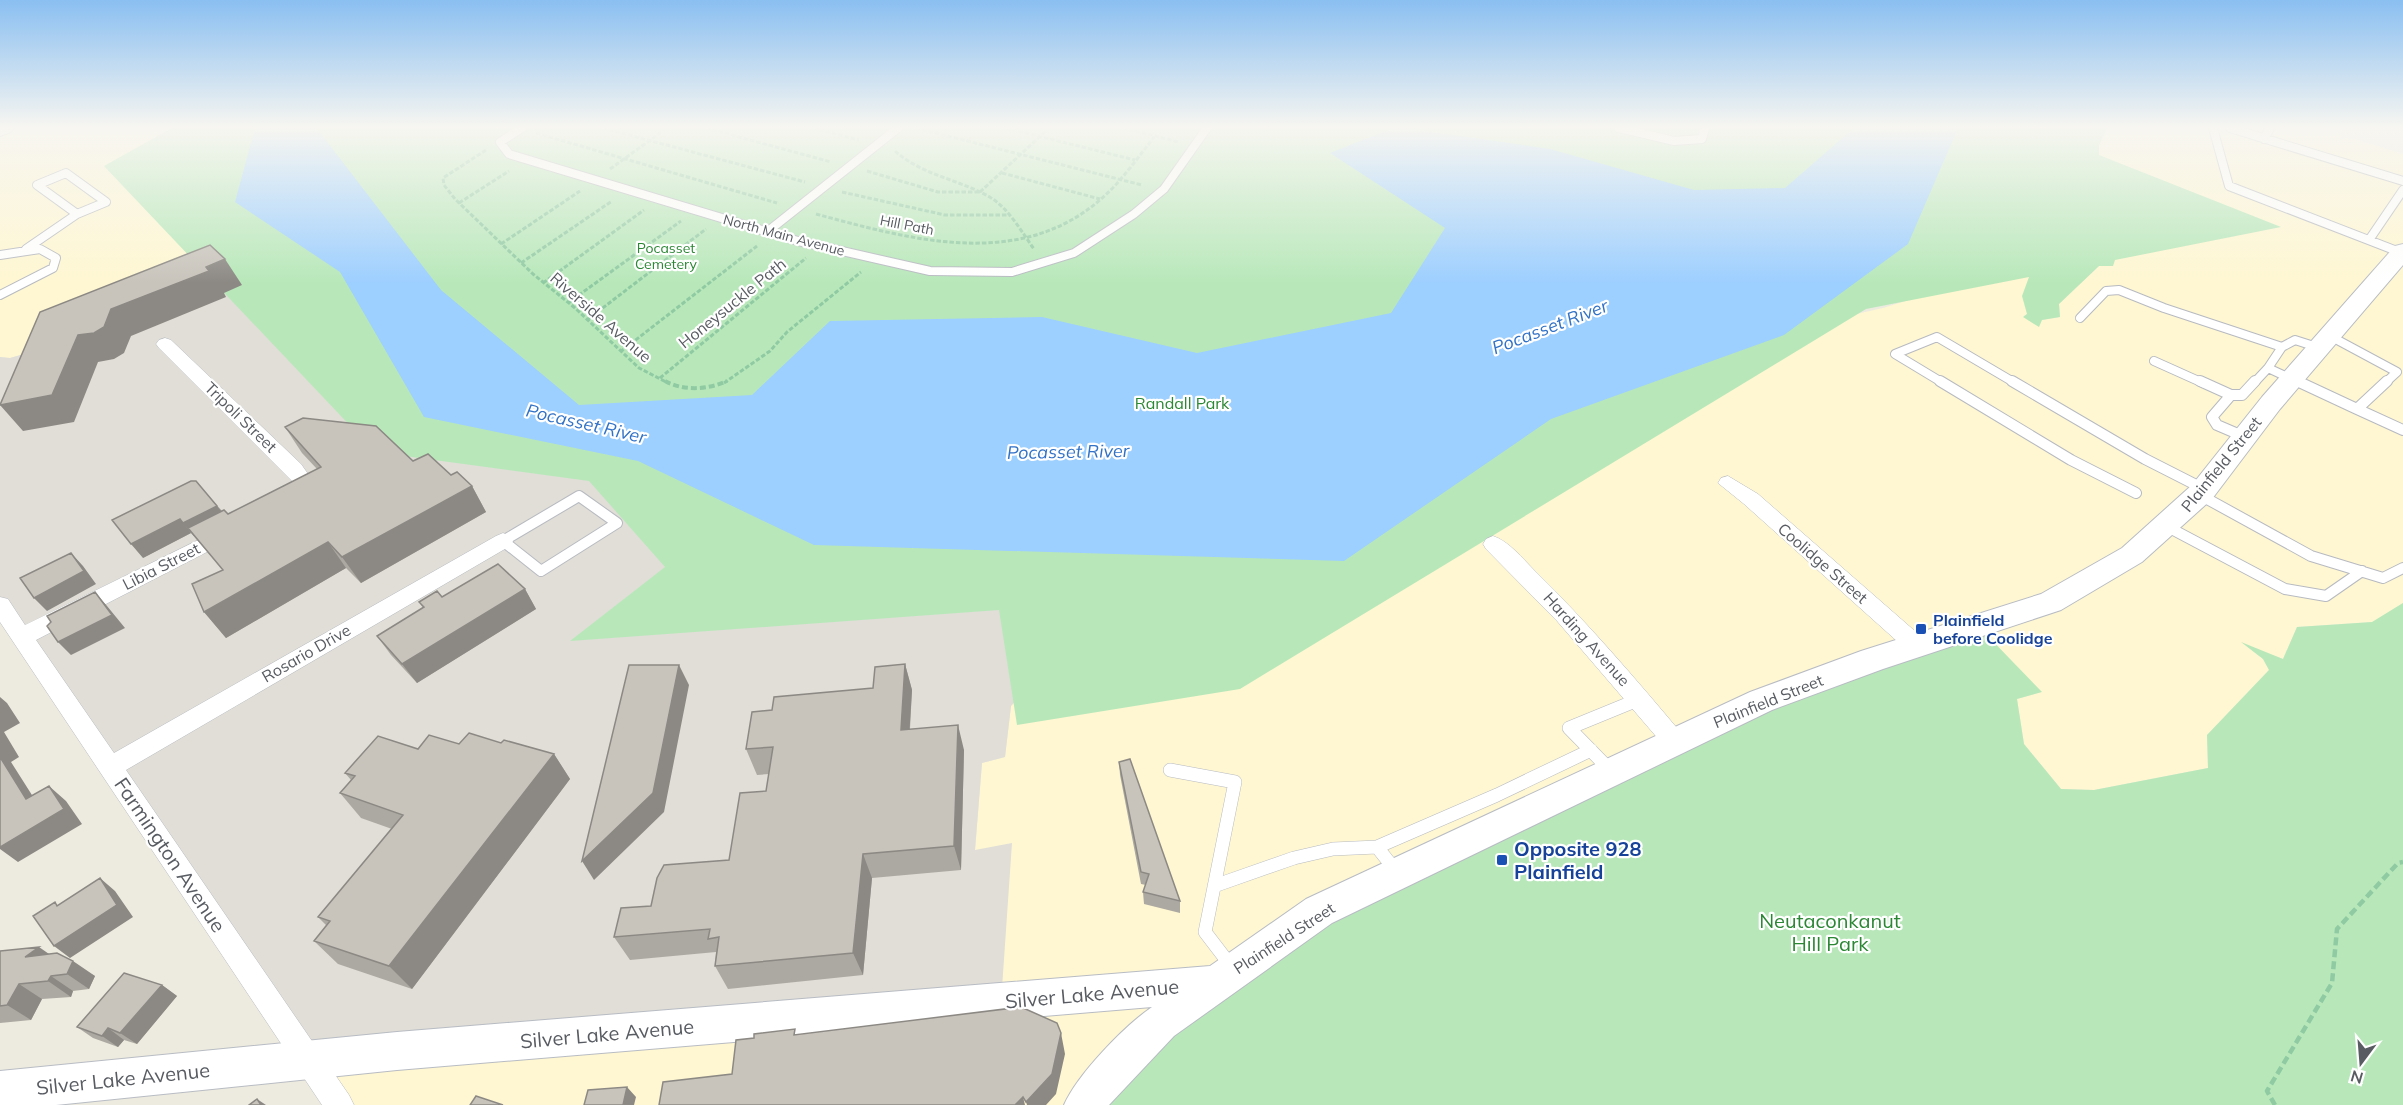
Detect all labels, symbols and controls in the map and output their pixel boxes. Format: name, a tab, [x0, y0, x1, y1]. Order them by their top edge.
street label: North Main Avenue	[721, 210, 847, 260]
street label: Hill Path	[878, 211, 936, 239]
park label: Pocasset Cemetery	[635, 239, 698, 273]
street label: Honeysuckle Path	[674, 254, 790, 352]
street label: Riverside Avenue	[546, 268, 656, 366]
water label: Pocasset River	[1489, 293, 1612, 359]
street label: Tripoli Street	[201, 378, 282, 457]
park label: Randall Park	[1135, 393, 1230, 413]
water label: Pocasset River	[524, 399, 650, 449]
street label: Plainfield Street	[2176, 412, 2266, 516]
water label: Pocasset River	[1007, 439, 1131, 464]
street label: Coolidge Street	[1774, 518, 1872, 608]
street label: Libia Street	[119, 538, 203, 594]
street label: Harding Avenue	[1539, 588, 1635, 690]
place label: Plainfield before Coolidge	[1933, 610, 2053, 648]
street label: Rosario Drive	[258, 620, 354, 686]
marker: Plainfield before Coolidge	[1914, 622, 1928, 636]
street label: Plainfield Street	[1710, 670, 1826, 732]
street label: Farmington Avenue	[109, 773, 231, 937]
place label: Opposite 928 Plainfield	[1514, 836, 1642, 884]
marker: Opposite 928 Plainfield	[1495, 853, 1509, 867]
street label: Plainfield Street	[1230, 898, 1339, 978]
park label: Neutaconkanut Hill Park	[1759, 908, 1901, 956]
street label: Silver Lake Avenue	[1004, 973, 1180, 1014]
street label: Silver Lake Avenue	[519, 1013, 695, 1054]
north arrow	[2331, 1033, 2391, 1093]
street label: Silver Lake Avenue	[35, 1057, 211, 1100]
text: N	[2348, 1066, 2365, 1089]

